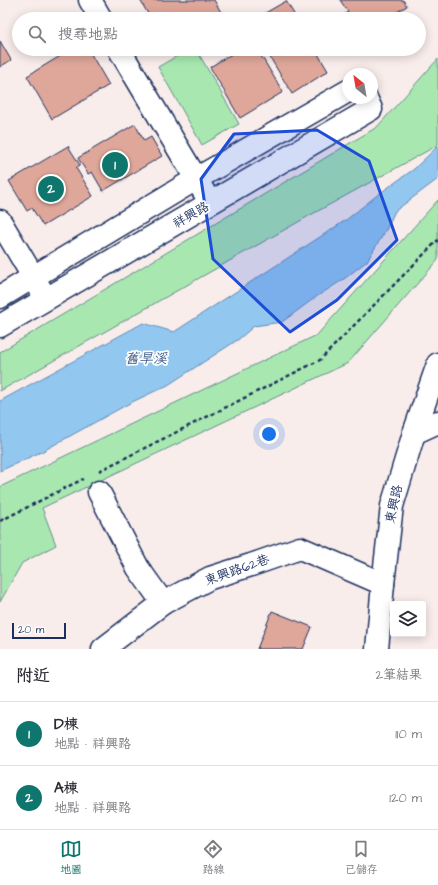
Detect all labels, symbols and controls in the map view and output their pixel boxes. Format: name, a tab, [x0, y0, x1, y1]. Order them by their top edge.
search box	[12, 12, 426, 56]
icon: search	[26, 23, 48, 45]
text: 搜尋地點	[58, 24, 118, 45]
north arrow	[342, 68, 378, 104]
pin: 1	[102, 150, 128, 180]
pin: 2	[38, 174, 64, 204]
street label: 祥興路	[170, 197, 212, 233]
water label: 舊旱溪	[125, 349, 168, 369]
your location	[259, 424, 279, 444]
street label: 東興路	[381, 483, 407, 525]
street label: 東興路62巷	[202, 550, 272, 590]
map controls	[390, 601, 426, 637]
button: layers	[390, 601, 426, 637]
scale bar	[12, 621, 66, 640]
text: 20 m	[18, 622, 44, 637]
text: 附近	[16, 664, 50, 688]
text: 2筆結果	[376, 666, 422, 684]
text: D棟	[54, 714, 79, 735]
text: 1	[28, 725, 30, 743]
text: 110 m	[395, 725, 422, 743]
text: 地點 · 祥興路	[54, 735, 131, 753]
text: A棟	[54, 778, 79, 799]
text: 2	[25, 789, 33, 807]
text: 120 m	[389, 789, 422, 807]
text: 地點 · 祥興路	[54, 799, 131, 817]
tab: 地圖	[60, 838, 82, 877]
tab: 路線	[202, 838, 224, 877]
tab: 已儲存	[345, 838, 378, 877]

